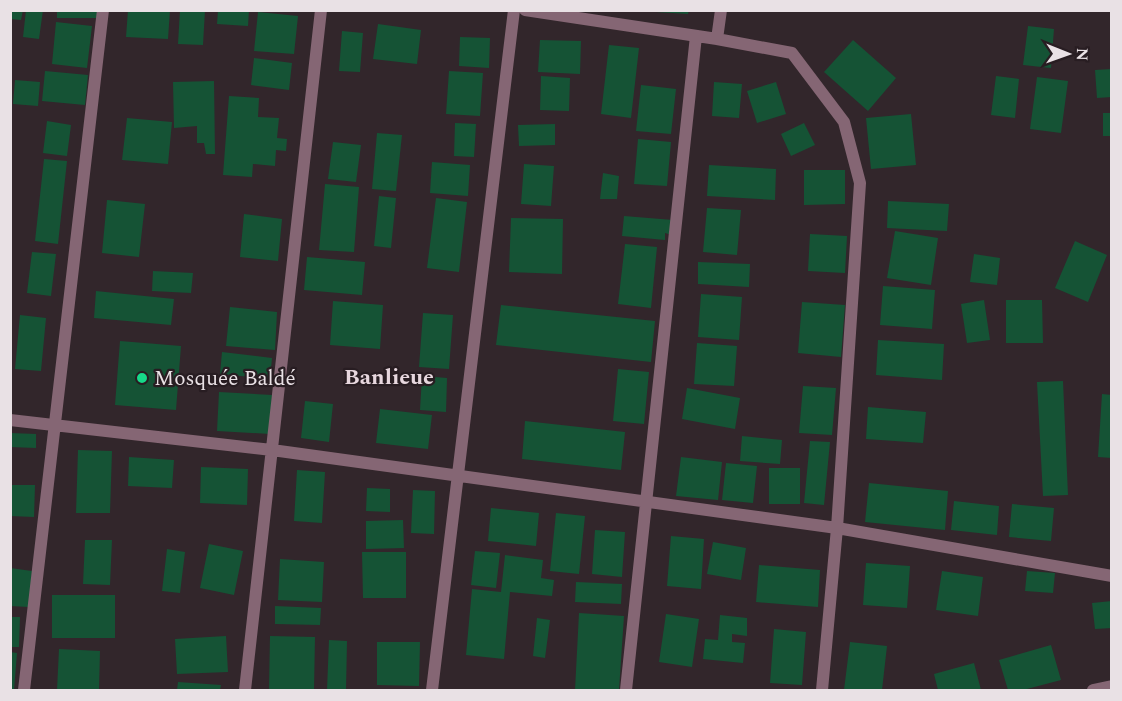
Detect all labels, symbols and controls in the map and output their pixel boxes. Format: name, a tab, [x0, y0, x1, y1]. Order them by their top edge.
north arrow	[1038, 24, 1098, 84]
text: N	[1070, 48, 1094, 61]
district label: Banlieue	[344, 361, 434, 394]
place label: Mosquée Baldé	[154, 363, 296, 395]
marker: Mosquée Baldé	[135, 371, 149, 385]

